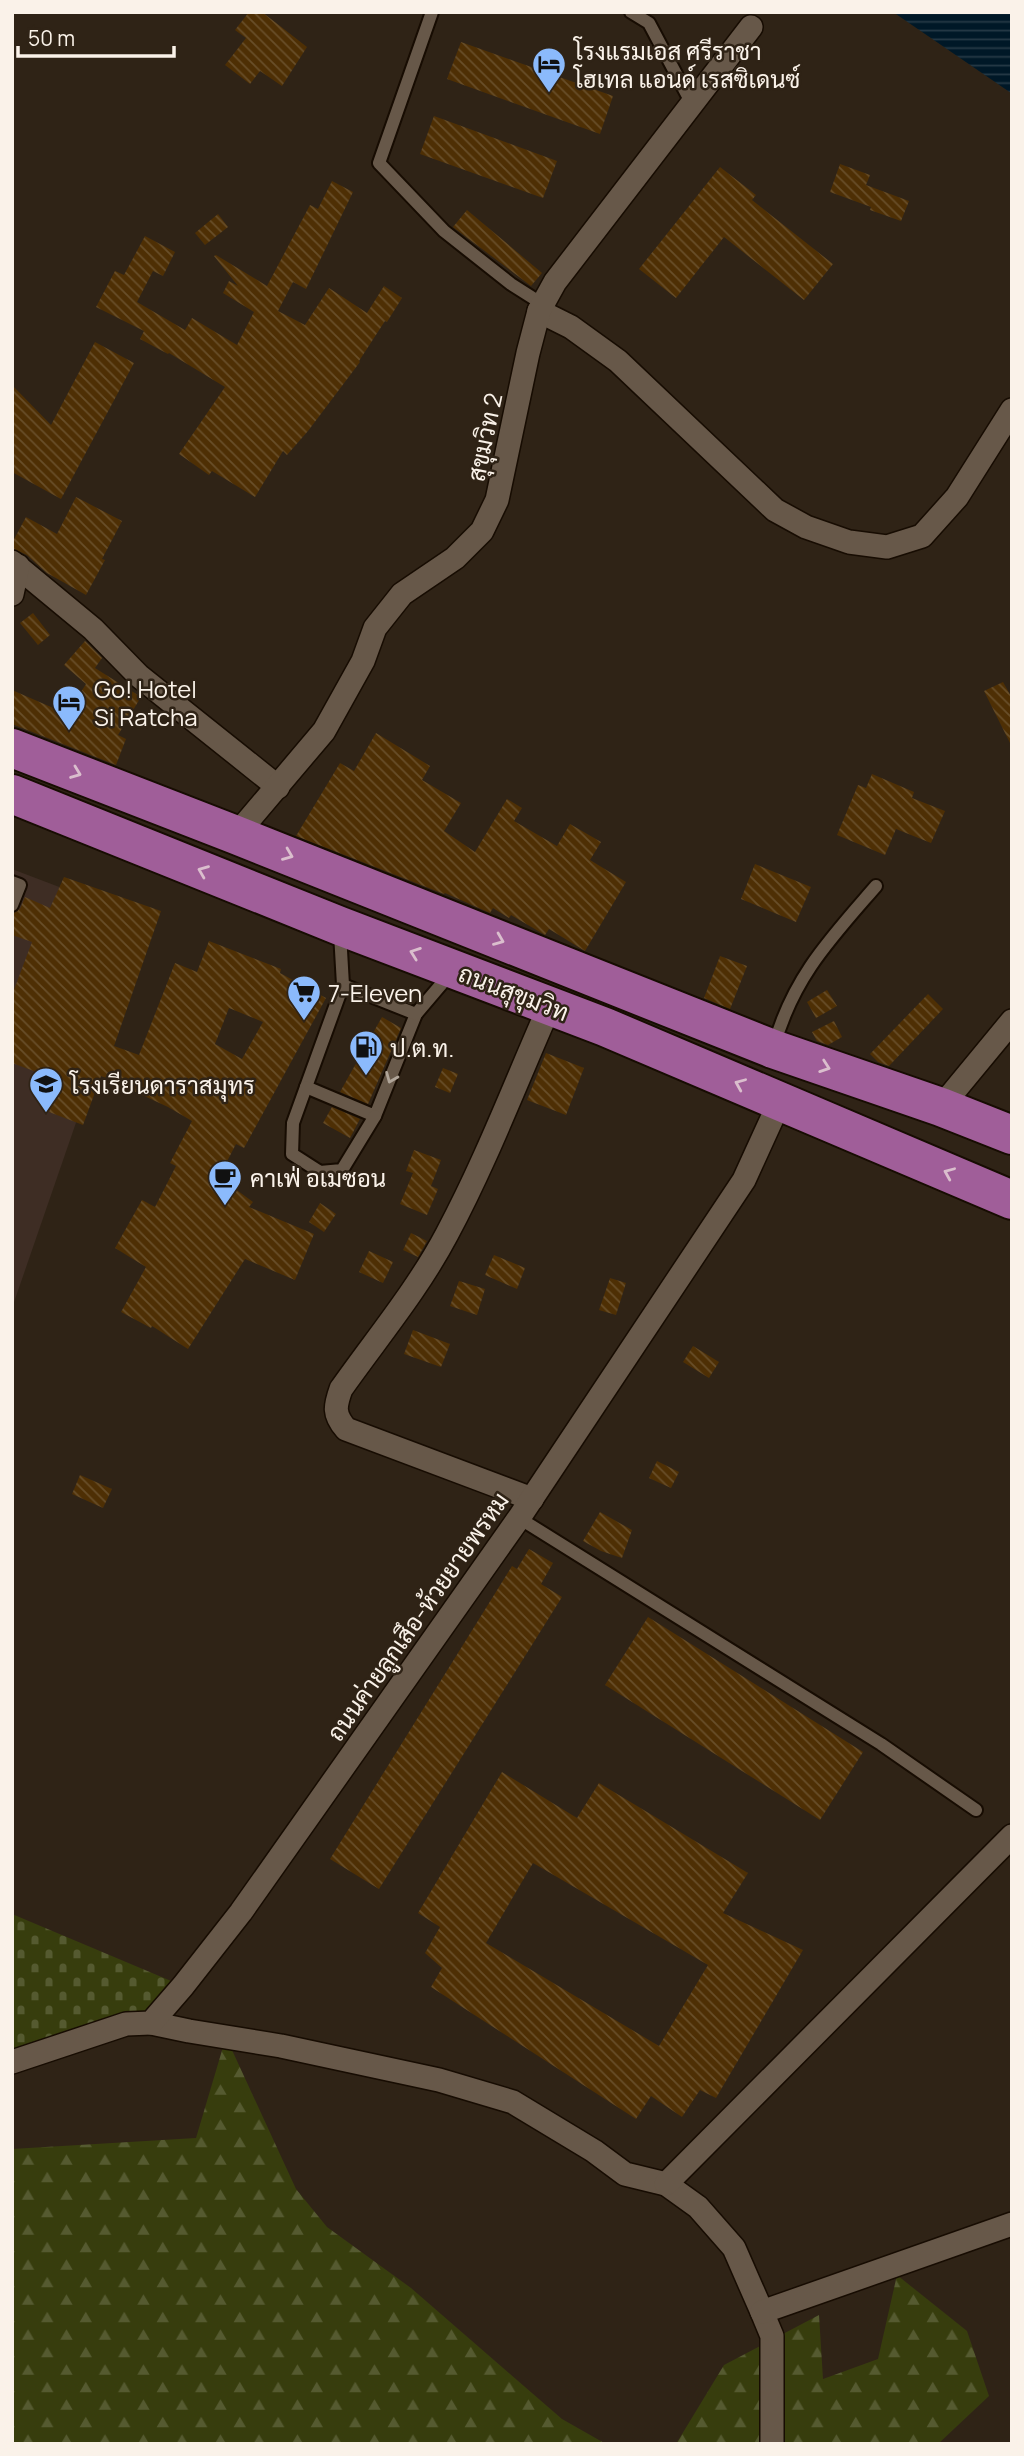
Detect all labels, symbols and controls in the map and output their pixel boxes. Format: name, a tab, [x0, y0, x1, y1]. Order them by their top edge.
scale bar	[18, 14, 173, 58]
text: 50 m	[28, 24, 75, 52]
place label: โรงแรมเอส ศรีราชา โฮเทล แอนด์ เรสซิเดนซ์	[572, 34, 800, 95]
hotel icon: โรงแรมเอส ศรีราชา โฮเทล แอนด์ เรสซิเดนซ์	[530, 45, 568, 94]
street label: สุขุมวิท 2	[459, 390, 510, 484]
place label: Go! Hotel Si Ratcha	[94, 672, 198, 733]
hotel icon: Go! Hotel Si Ratcha	[50, 683, 88, 732]
one-way arrow	[69, 764, 81, 778]
one-way arrow	[281, 847, 293, 861]
one-way arrow	[198, 865, 210, 879]
one-way arrow	[492, 931, 504, 945]
one-way arrow	[409, 948, 421, 962]
street label: ถนนสุขุมวิท	[454, 956, 574, 1029]
supermarket icon: 7-Eleven	[285, 973, 323, 1022]
place label: 7-Eleven	[328, 976, 422, 1009]
fuel station icon: ป.ต.ท.	[347, 1028, 385, 1077]
place label: ป.ต.ท.	[390, 1031, 454, 1064]
one-way arrow	[818, 1059, 831, 1073]
school or university icon: โรงเรียนดาราสมุทร	[27, 1065, 65, 1114]
place label: โรงเรียนดาราสมุทร	[68, 1068, 255, 1102]
one-way arrow	[385, 1071, 399, 1083]
one-way arrow	[734, 1078, 747, 1092]
cafe icon: คาเฟ่ อเมซอน	[206, 1158, 244, 1207]
place label: คาเฟ่ อเมซอน	[250, 1161, 386, 1194]
one-way arrow	[944, 1167, 956, 1181]
street label: ถนนค่ายลูกเสึอ-ห้วยยายพรหม	[318, 1485, 517, 1748]

